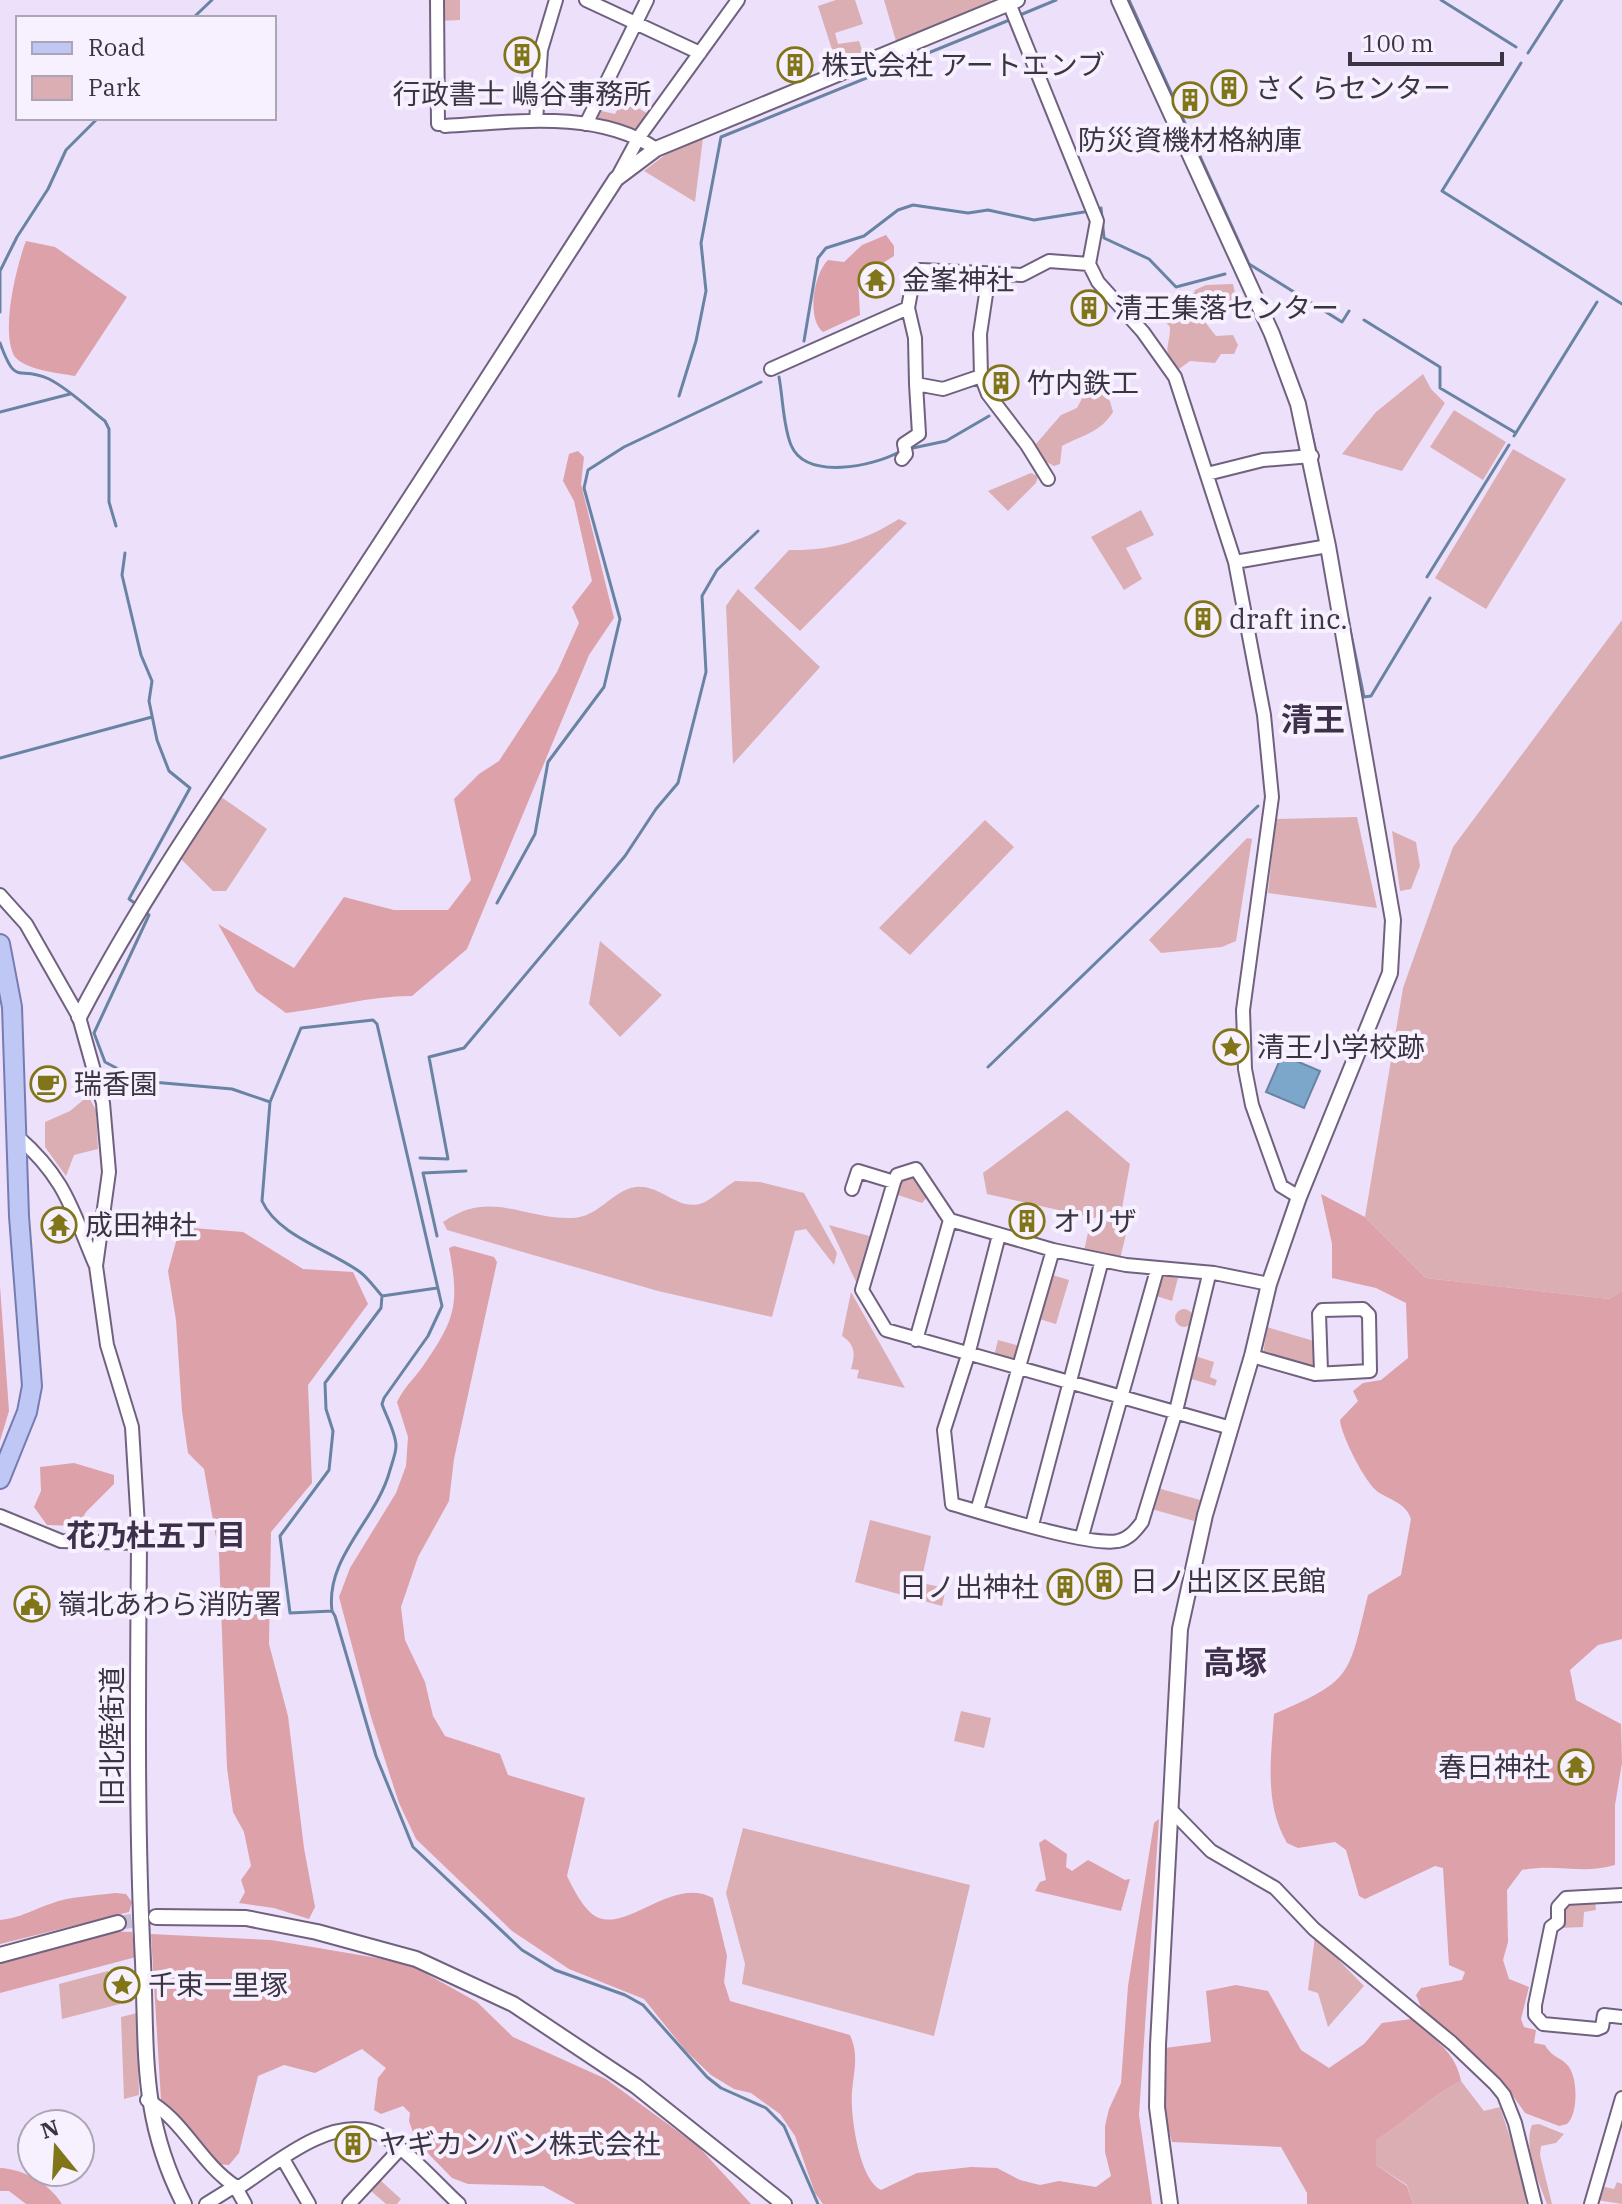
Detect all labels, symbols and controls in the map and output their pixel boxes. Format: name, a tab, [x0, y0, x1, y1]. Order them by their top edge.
legend	[16, 16, 276, 120]
scale bar	[1350, 16, 1502, 66]
text: 100 m	[1362, 27, 1434, 59]
text: Road	[88, 31, 145, 63]
building icon: 行政書士 嶋谷事務所	[503, 36, 541, 74]
building icon: 株式会社 アートエンブ	[776, 46, 814, 84]
place label: 株式会社 アートエンブ	[821, 46, 1105, 83]
building icon: さくらセンター	[1210, 69, 1248, 107]
place label: さくらセンター	[1255, 69, 1451, 106]
text: Park	[88, 71, 140, 103]
place label: 行政書士 嶋谷事務所	[393, 75, 651, 112]
building icon: 防災資機材格納庫	[1171, 81, 1209, 119]
place label: 防災資機材格納庫	[1078, 121, 1302, 158]
temple icon: 金峯神社	[857, 261, 895, 299]
place label: 金峯神社	[902, 261, 1014, 298]
building icon: 清王集落センター	[1070, 289, 1108, 327]
place label: 清王集落センター	[1115, 289, 1339, 326]
building icon: 竹内鉄工	[982, 364, 1020, 402]
place label: 竹内鉄工	[1027, 364, 1139, 401]
building icon: draft inc.	[1184, 600, 1222, 638]
place label: draft inc.	[1229, 600, 1348, 637]
district label: 清王	[1281, 698, 1345, 740]
place icon: 清王小学校跡	[1212, 1028, 1250, 1066]
place label: 清王小学校跡	[1257, 1028, 1425, 1065]
cafe icon: 瑞香園	[29, 1065, 67, 1103]
place label: 瑞香園	[74, 1065, 158, 1102]
building icon: オリザ	[1008, 1202, 1046, 1240]
place label: オリザ	[1053, 1202, 1137, 1239]
temple icon: 成田神社	[40, 1206, 78, 1244]
place label: 成田神社	[85, 1206, 197, 1243]
district label: 花乃杜五丁目	[66, 1515, 246, 1554]
building icon: 日ノ出区区民館	[1085, 1562, 1123, 1600]
place label: 日ノ出区区民館	[1130, 1562, 1326, 1599]
place label: 日ノ出神社	[899, 1568, 1039, 1605]
building icon: 日ノ出神社	[1046, 1568, 1084, 1606]
public building icon: 嶺北あわら消防署	[13, 1585, 51, 1623]
place label: 嶺北あわら消防署	[58, 1585, 282, 1622]
district label: 高塚	[1203, 1641, 1267, 1683]
street label: 旧北陸街道	[93, 1666, 130, 1806]
place label: 春日神社	[1438, 1748, 1550, 1785]
temple icon: 春日神社	[1557, 1748, 1595, 1786]
place icon: 千束一里塚	[103, 1966, 141, 2004]
place label: 千束一里塚	[148, 1966, 288, 2003]
north arrow	[16, 2108, 96, 2188]
text: N	[37, 2112, 62, 2145]
building icon: ヤギカンバン株式会社	[334, 2125, 372, 2163]
place label: ヤギカンバン株式会社	[379, 2125, 660, 2162]

